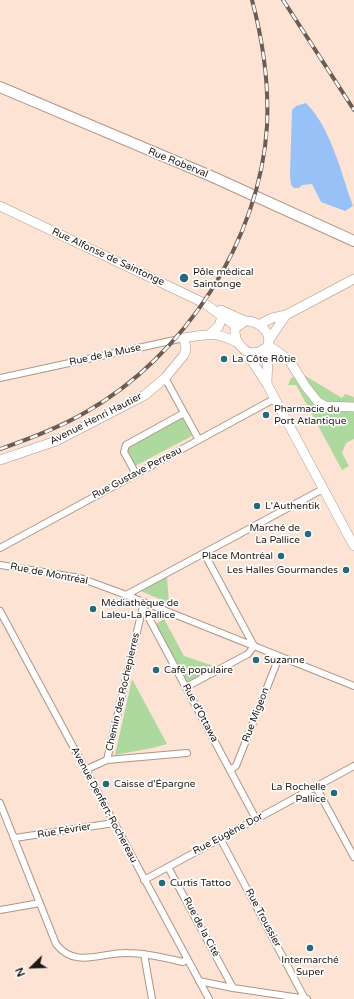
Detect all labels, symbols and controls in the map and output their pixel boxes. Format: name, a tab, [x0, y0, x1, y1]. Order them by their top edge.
street label: Rue Roberval	[146, 145, 210, 181]
street label: Rue Alfonse de Saintonge	[50, 226, 166, 288]
place label: Pôle médical Saintonge	[193, 266, 253, 290]
marker: Pôle médical Saintonge	[178, 272, 190, 284]
street label: Rue de la Muse	[68, 342, 142, 368]
place label: La Côte Rôtie	[232, 353, 296, 365]
marker: La Côte Rôtie	[219, 354, 229, 364]
street label: Avenue Henri Hautier	[48, 391, 144, 447]
place label: Pharmacie du Port Atlantique	[274, 403, 346, 426]
marker: Pharmacie du Port Atlantique	[261, 410, 271, 420]
street label: Rue Gustave Perreau	[90, 444, 184, 502]
place label: L'Authentik	[265, 500, 320, 512]
marker: L'Authentik	[252, 501, 262, 511]
place label: Marché de La Pallice	[249, 522, 300, 546]
marker: Marché de La Pallice	[303, 529, 313, 539]
place label: Place Montréal	[202, 550, 273, 562]
marker: Place Montréal	[276, 551, 286, 561]
street label: Rue de Montréal	[9, 561, 89, 587]
place label: Les Halles Gourmandes	[227, 564, 338, 576]
marker: Les Halles Gourmandes	[341, 565, 351, 575]
place label: Médiathèque de Laleu-La Pallice	[101, 597, 179, 620]
marker: Médiathèque de Laleu-La Pallice	[88, 604, 98, 614]
street label: Chemin des Rochepierres	[104, 632, 142, 752]
place label: Suzanne	[264, 654, 305, 666]
marker: Suzanne	[251, 655, 261, 665]
place label: Café populaire	[164, 664, 233, 676]
marker: Café populaire	[151, 665, 161, 675]
street label: Rue d'Ottawa	[179, 682, 221, 744]
street label: Rue Migeon	[240, 686, 272, 744]
street label: Avenue Denfert-Rochereau	[68, 745, 140, 865]
place label: Caisse d'Épargne	[114, 778, 195, 790]
marker: Caisse d'Épargne	[101, 779, 111, 789]
place label: La Rochelle Pallice	[271, 781, 326, 804]
marker: La Rochelle Pallice	[329, 788, 339, 798]
street label: Rue Eugène Dor	[191, 811, 265, 857]
street label: Rue Février	[36, 821, 92, 841]
place label: Curtis Tattoo	[170, 877, 231, 889]
marker: Curtis Tattoo	[157, 878, 167, 888]
street label: Rue Troussier	[243, 887, 283, 949]
street label: Rue de la Cité	[180, 895, 222, 959]
marker: Intermarché Super	[305, 943, 315, 953]
north arrow	[12, 947, 52, 987]
place label: Intermarché Super	[281, 954, 339, 978]
text: N	[13, 965, 28, 978]

